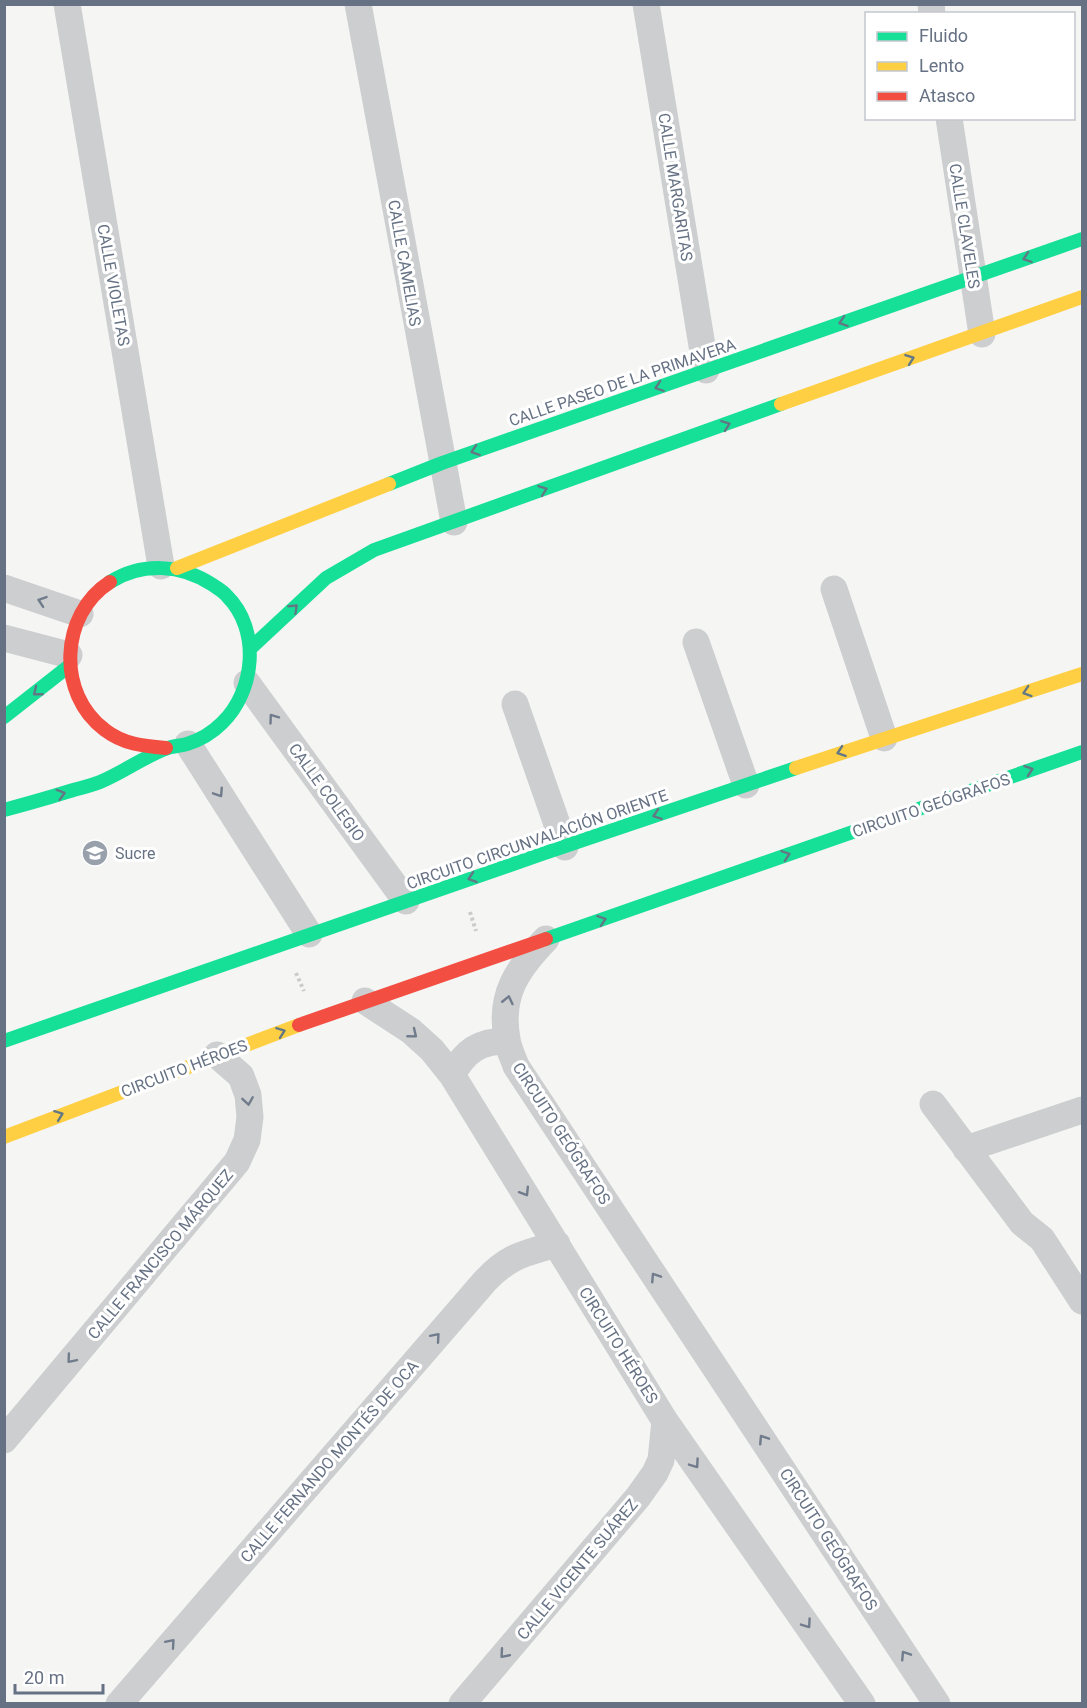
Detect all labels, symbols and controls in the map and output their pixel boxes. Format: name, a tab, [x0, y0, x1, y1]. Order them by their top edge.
legend	[865, 12, 1075, 120]
text: Fluido	[919, 25, 968, 46]
text: Lento	[919, 55, 964, 76]
text: Atasco	[919, 85, 975, 106]
street label: CALLE MARGARITAS	[654, 112, 697, 263]
street label: CALLE CLAVELES	[945, 162, 984, 290]
street label: CALLE CAMELIAS	[384, 198, 425, 328]
street label: CALLE VIOLETAS	[93, 223, 134, 348]
one-way arrow	[1022, 251, 1033, 264]
one-way arrow	[838, 315, 849, 328]
street label: CALLE PASEO DE LA PRIMAVERA	[506, 334, 739, 430]
one-way arrow	[904, 354, 915, 367]
one-way arrow	[654, 379, 665, 392]
one-way arrow	[721, 419, 731, 432]
one-way arrow	[470, 444, 481, 457]
one-way arrow	[537, 485, 548, 498]
one-way arrow	[37, 596, 48, 609]
one-way arrow	[286, 605, 297, 616]
one-way arrow	[32, 684, 43, 695]
one-way arrow	[1022, 684, 1033, 697]
one-way arrow	[269, 714, 280, 725]
street label: CALLE COLEGIO	[285, 740, 369, 845]
one-way arrow	[837, 745, 847, 758]
one-way arrow	[1023, 765, 1034, 778]
street label: CIRCUITO GEÓGRAFOS	[850, 769, 1012, 841]
street label: CIRCUITO CIRCUNVALACIÓN ORIENTE	[404, 785, 670, 893]
one-way arrow	[212, 787, 224, 797]
one-way arrow	[55, 789, 66, 801]
one-way arrow	[652, 808, 663, 821]
school or university icon: Sucre	[80, 838, 110, 868]
place label: Sucre	[115, 844, 155, 863]
one-way arrow	[780, 850, 791, 863]
one-way arrow	[468, 871, 478, 884]
one-way arrow	[596, 914, 606, 927]
one-way arrow	[500, 995, 513, 1005]
one-way arrow	[275, 1026, 285, 1039]
one-way arrow	[406, 1026, 417, 1037]
street label: CIRCUITO HÉROES	[118, 1036, 250, 1101]
street label: CIRCUITO GEÓGRAFOS	[509, 1058, 615, 1208]
one-way arrow	[241, 1096, 254, 1106]
one-way arrow	[53, 1110, 64, 1122]
street label: CALLE FRANCISCO MÁRQUEZ	[84, 1166, 237, 1343]
one-way arrow	[517, 1186, 529, 1196]
one-way arrow	[651, 1273, 662, 1284]
street label: CIRCUITO HÉROES	[575, 1283, 662, 1407]
one-way arrow	[429, 1333, 440, 1344]
one-way arrow	[68, 1353, 79, 1364]
street label: CALLE FERNANDO MONTÉS DE OCA	[236, 1356, 423, 1566]
one-way arrow	[759, 1435, 770, 1446]
one-way arrow	[688, 1457, 699, 1468]
street label: CIRCUITO GEÓGRAFOS	[776, 1464, 882, 1614]
street label: CALLE VICENTE SUÁREZ	[513, 1495, 642, 1643]
one-way arrow	[800, 1617, 811, 1628]
one-way arrow	[164, 1639, 175, 1650]
one-way arrow	[500, 1647, 511, 1658]
one-way arrow	[901, 1650, 912, 1661]
scale bar	[15, 1657, 104, 1695]
text: 20 m	[24, 1667, 64, 1688]

